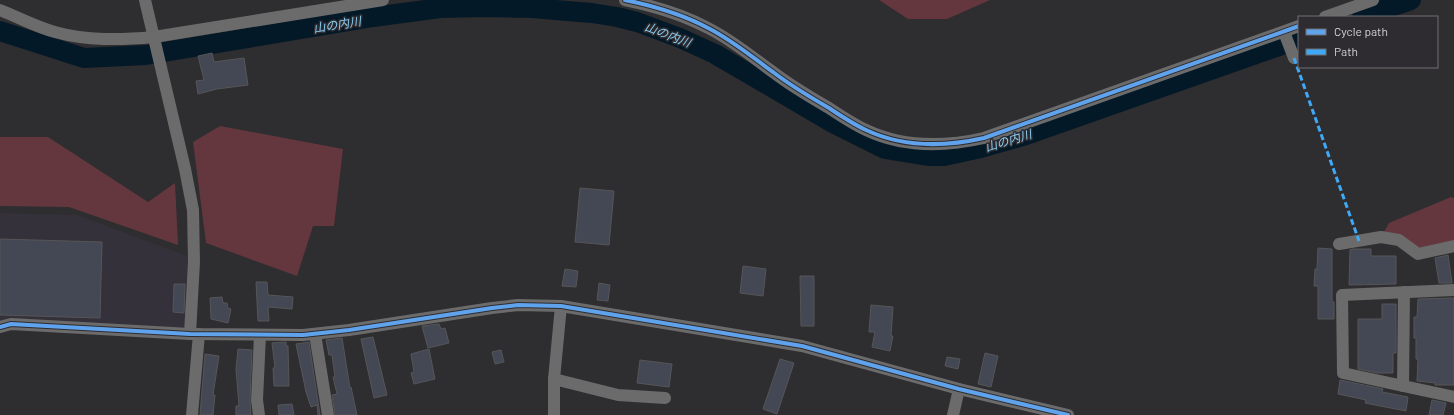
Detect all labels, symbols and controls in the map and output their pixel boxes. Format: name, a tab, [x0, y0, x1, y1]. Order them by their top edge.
water label: 山の内川	[312, 13, 364, 35]
legend	[1298, 16, 1438, 68]
water label: 山の内川	[643, 19, 695, 50]
text: Cycle path	[1334, 24, 1388, 38]
text: Path	[1334, 44, 1358, 58]
water label: 山の内川	[983, 126, 1035, 154]

